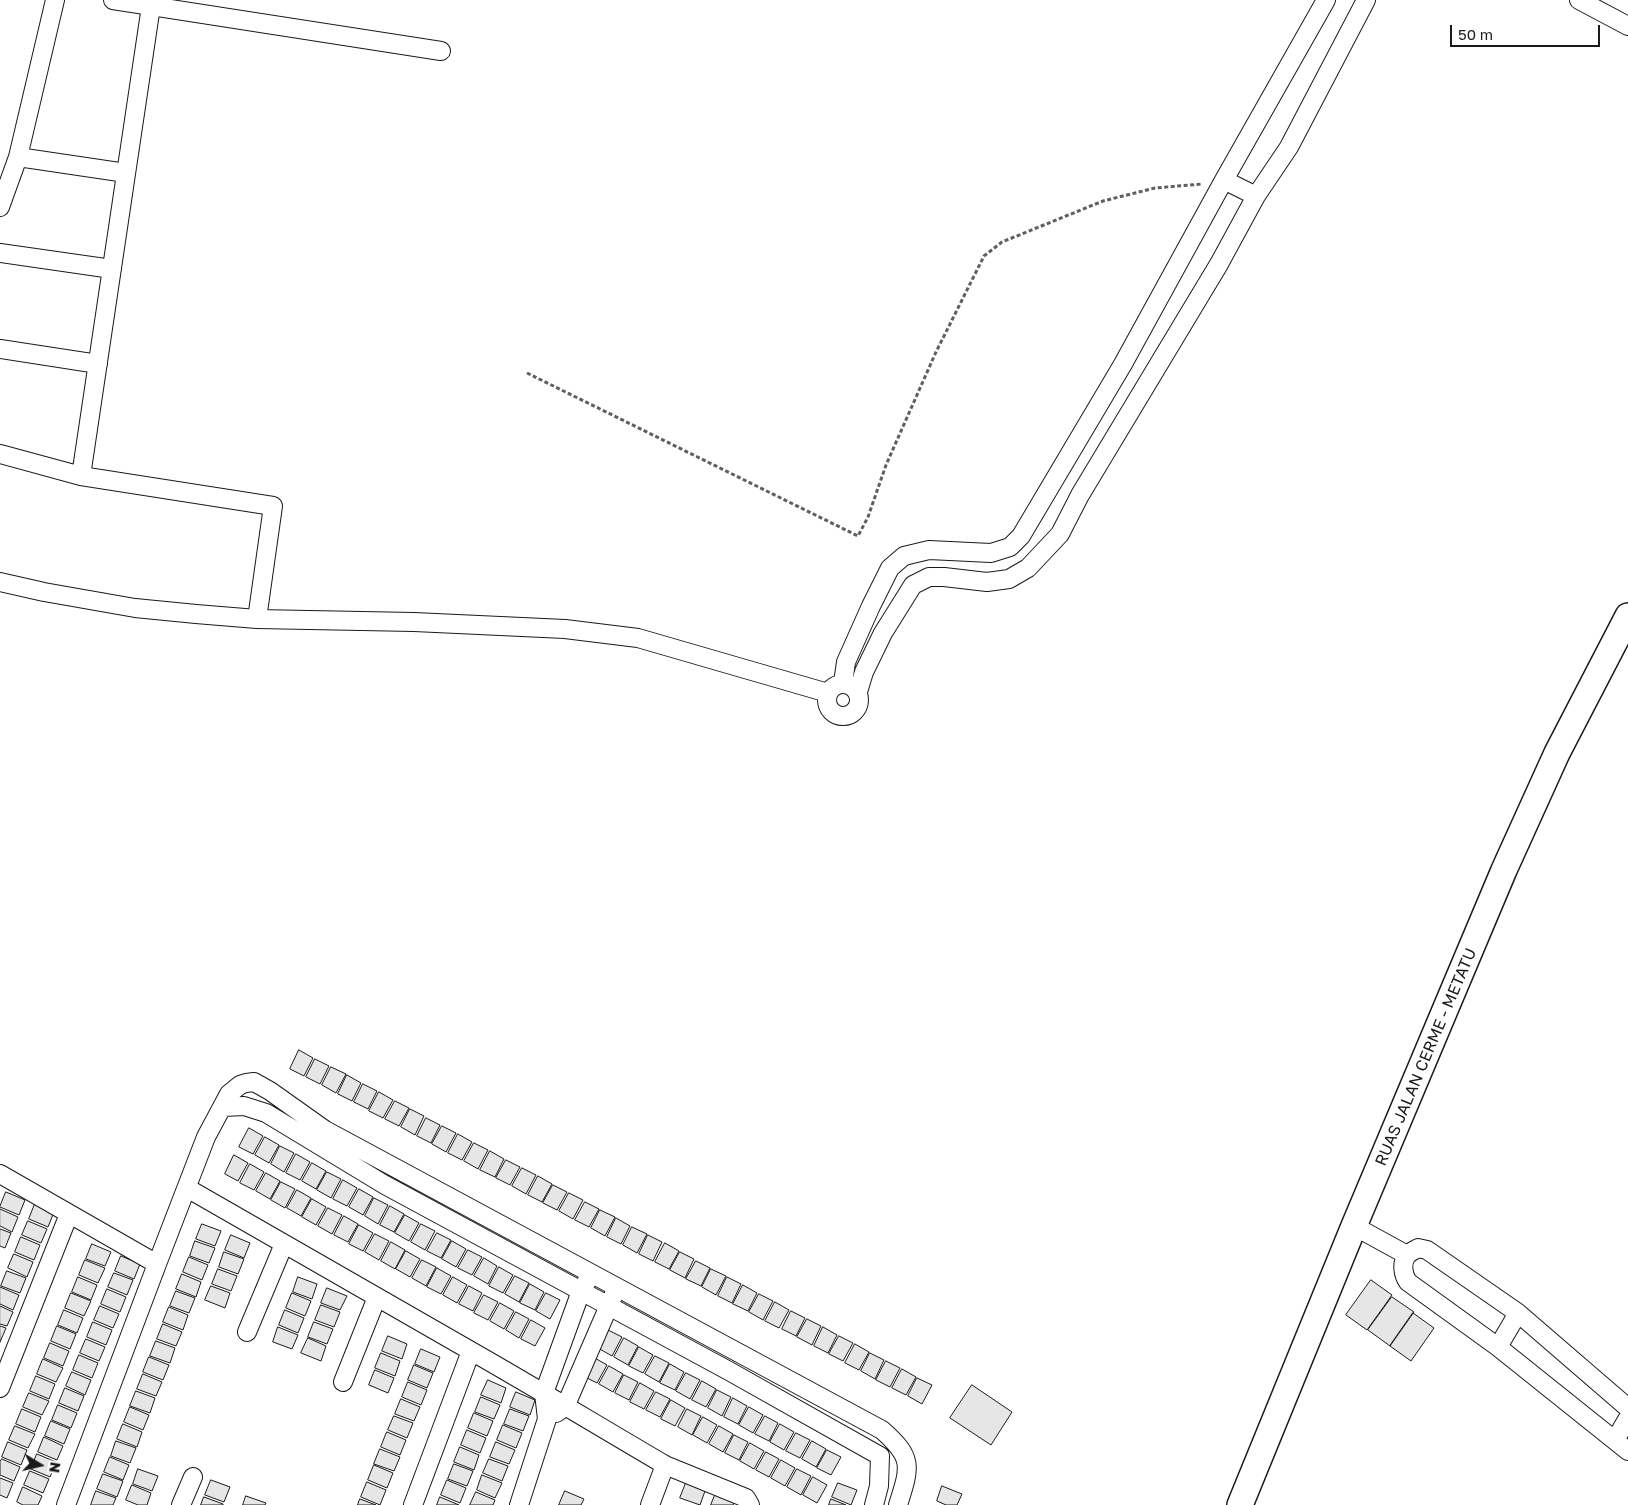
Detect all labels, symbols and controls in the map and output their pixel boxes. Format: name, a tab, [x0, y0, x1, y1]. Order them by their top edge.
scale bar	[1453, 15, 1603, 47]
text: 50 m	[1458, 25, 1493, 43]
street label: RUAS JALAN CERME - METATU	[1371, 945, 1481, 1169]
north arrow	[15, 1440, 65, 1490]
text: N	[46, 1461, 65, 1474]

